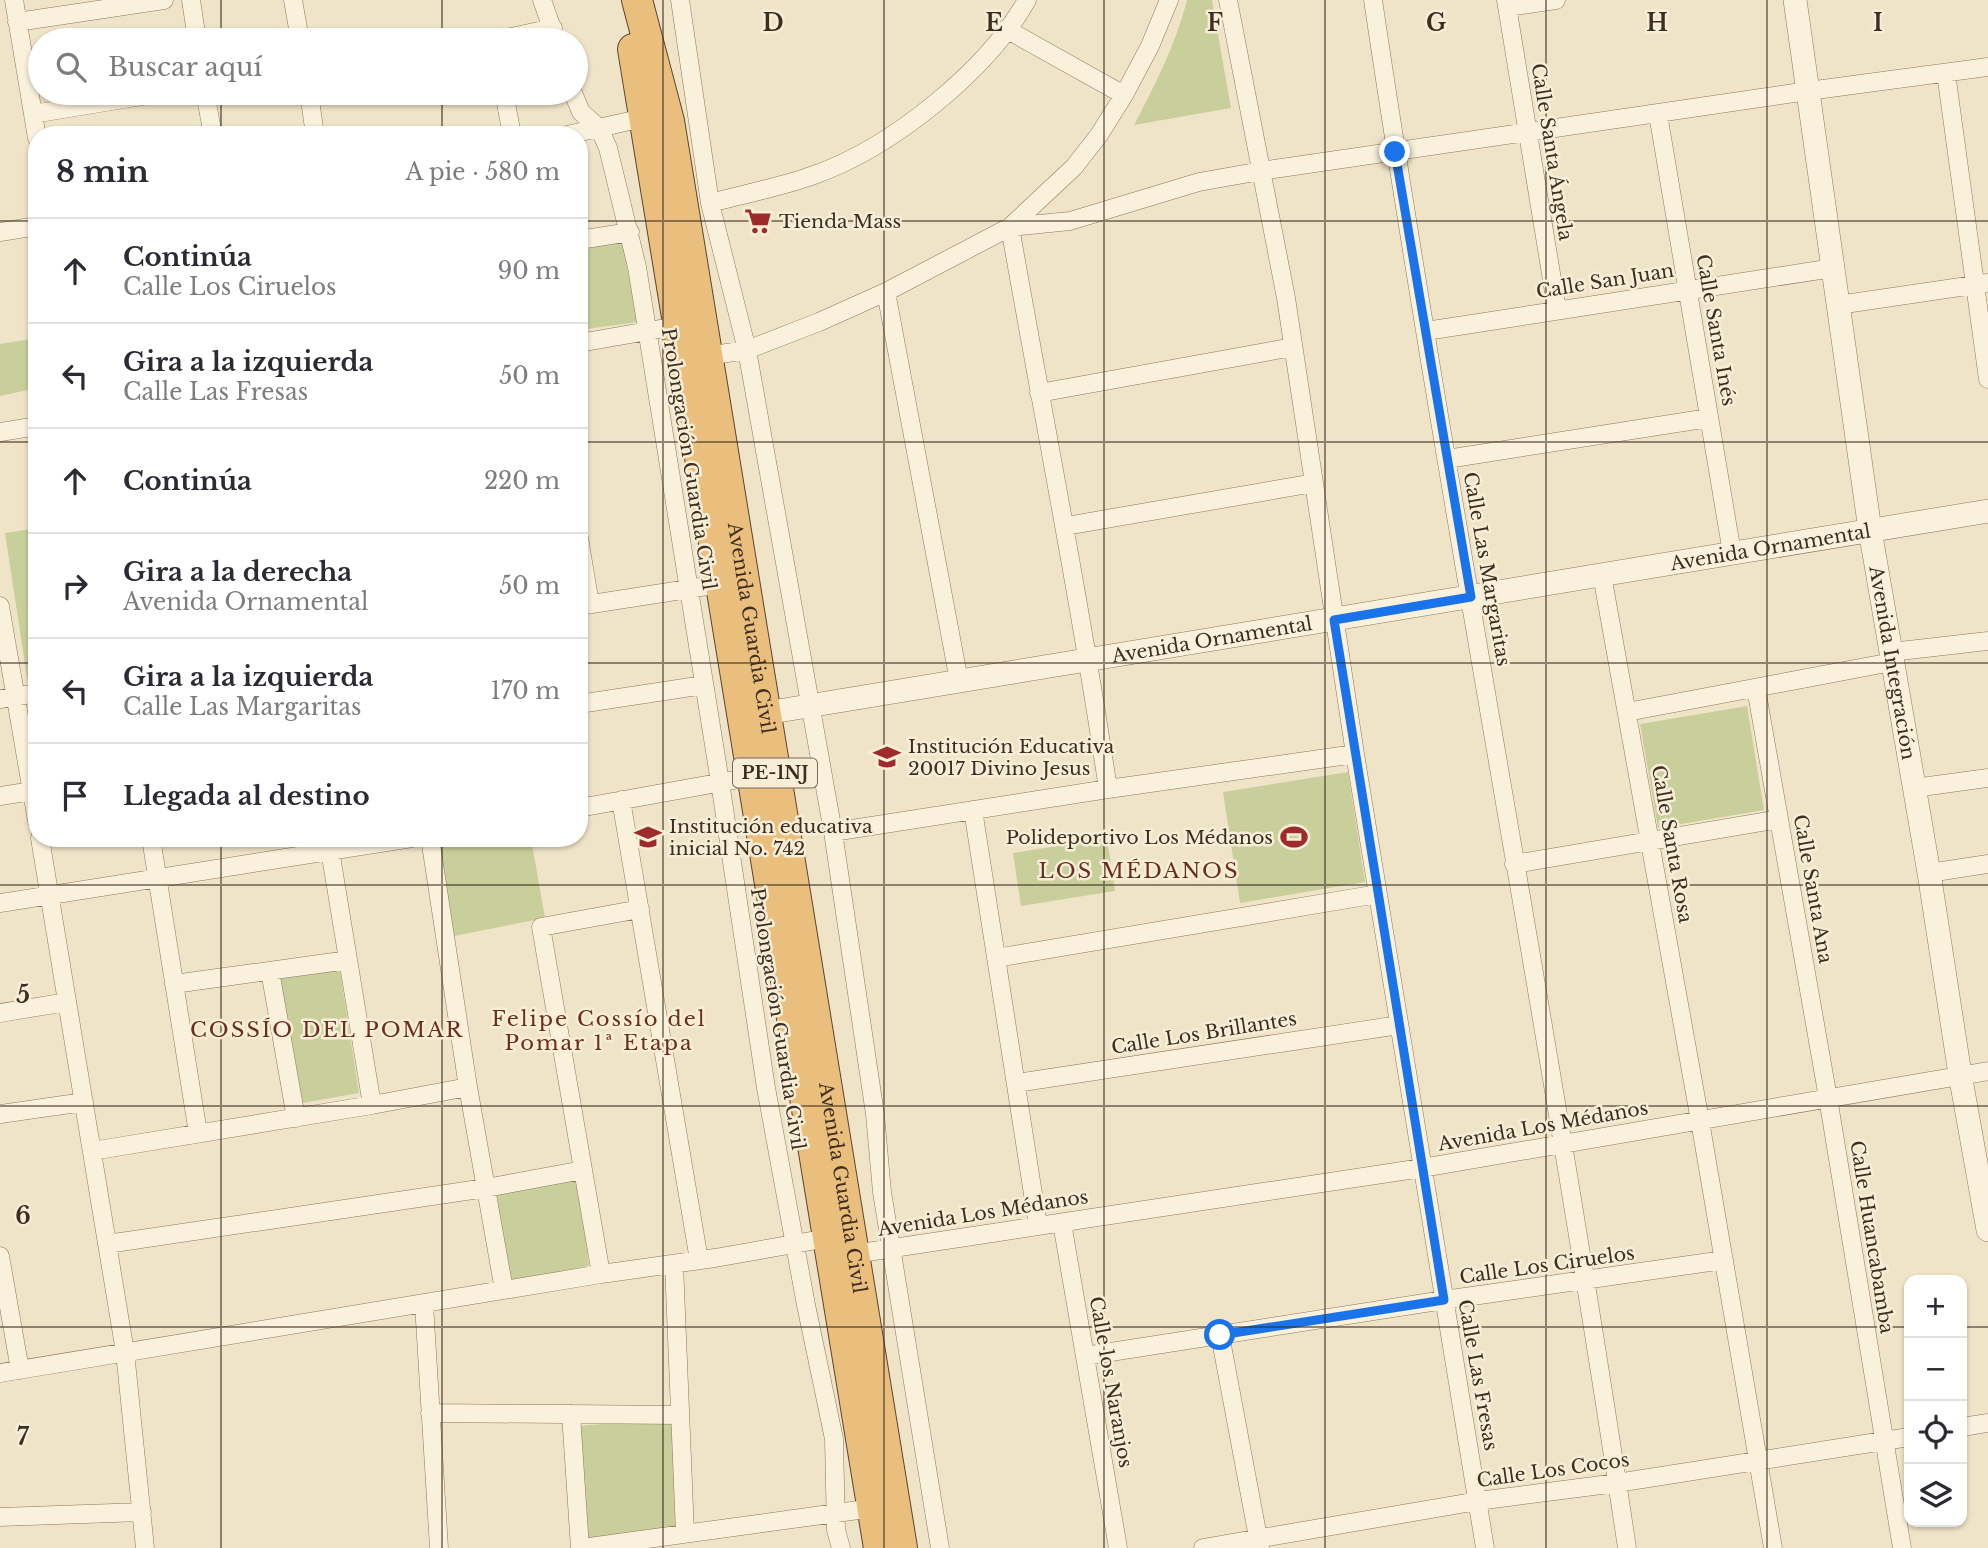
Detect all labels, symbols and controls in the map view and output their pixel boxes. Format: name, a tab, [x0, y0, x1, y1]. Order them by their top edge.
text: D	[762, 9, 784, 37]
text: E	[985, 9, 1003, 37]
text: F	[1207, 9, 1223, 37]
text: G	[1426, 9, 1446, 37]
text: H	[1646, 9, 1668, 37]
text: I	[1873, 9, 1883, 37]
search box	[28, 28, 588, 105]
icon: search	[52, 48, 90, 86]
text: Buscar aquí	[108, 51, 262, 83]
street label: Calle Santa Ángela	[1527, 62, 1577, 243]
route end	[1379, 136, 1410, 167]
text: 8 min	[56, 153, 149, 190]
text: A pie · 580 m	[405, 158, 560, 186]
supermarket icon: Tienda Mass	[743, 206, 773, 236]
place label: Tienda Mass	[779, 210, 901, 233]
text: Continúa	[123, 241, 252, 273]
icon: ahead	[56, 252, 94, 290]
street label: Calle Santa Inés	[1691, 252, 1741, 408]
text: 90 m	[498, 257, 560, 285]
street label: Calle San Juan	[1534, 259, 1676, 303]
text: Calle Los Ciruelos	[123, 273, 337, 301]
street label: Prolongación Guardia Civil	[657, 326, 721, 592]
text: Gira a la izquierda	[123, 346, 373, 378]
icon: left	[56, 357, 94, 395]
text: 50 m	[499, 362, 560, 390]
text: Calle Las Fresas	[123, 378, 308, 406]
icon: ahead	[56, 462, 94, 500]
text: Continúa	[123, 465, 252, 497]
text: 220 m	[484, 467, 560, 495]
street label: Calle Las Margaritas	[1459, 470, 1515, 668]
street label: Avenida Ornamental	[1667, 519, 1872, 575]
street label: Avenida Guardia Civil	[723, 520, 780, 735]
text: Gira a la derecha	[123, 556, 352, 588]
street label: Avenida Integración	[1865, 563, 1921, 761]
icon: right	[56, 567, 94, 605]
text: 50 m	[499, 572, 560, 600]
text: Avenida Ornamental	[123, 588, 368, 616]
street label: Avenida Ornamental	[1109, 611, 1314, 667]
text: Gira a la izquierda	[123, 661, 373, 693]
icon: left	[56, 672, 94, 710]
text: 170 m	[490, 677, 560, 705]
text: Calle Las Margaritas	[123, 693, 361, 721]
place label: Institución Educativa 20017 Divino Jesus	[908, 735, 1115, 780]
school or university icon: Institución Educativa 20017 Divino Jesus	[872, 742, 902, 772]
road number: PE-1NJ	[733, 758, 817, 788]
street label: Calle Santa Rosa	[1647, 763, 1697, 925]
icon: arrive	[56, 777, 94, 815]
text: Llegada al destino	[123, 780, 370, 812]
street label: Calle Santa Ana	[1789, 813, 1838, 966]
place label: Institución educativa inicial No. 742	[669, 815, 873, 860]
school or university icon: Institución educativa inicial No. 742	[633, 822, 663, 852]
sports icon: Polideportivo Los Médanos	[1279, 822, 1309, 852]
place label: Polideportivo Los Médanos	[1006, 826, 1273, 849]
district label: LOS MÉDANOS	[1039, 858, 1239, 884]
street label: Prolongación Guardia Civil	[746, 886, 810, 1152]
text: 5	[16, 981, 30, 1009]
district label: Felipe Cossío del Pomar 1ª Etapa	[491, 1006, 707, 1056]
street label: Calle Los Brillantes	[1110, 1007, 1298, 1059]
district label: COSSÍO DEL POMAR	[190, 1017, 464, 1043]
street label: Avenida Guardia Civil	[814, 1080, 872, 1295]
street label: Avenida Los Médanos	[1435, 1096, 1650, 1156]
street label: Calle Huancabamba	[1845, 1139, 1899, 1336]
street label: Avenida Los Médanos	[875, 1185, 1090, 1241]
text: 6	[15, 1202, 31, 1230]
street label: Calle Los Ciruelos	[1458, 1241, 1636, 1289]
map controls	[1904, 1275, 1967, 1527]
button: +	[1904, 1275, 1967, 1338]
street label: Calle los Naranjos	[1085, 1295, 1137, 1469]
street label: Calle Las Fresas	[1453, 1298, 1503, 1452]
route start	[1204, 1319, 1235, 1350]
button: −	[1904, 1338, 1967, 1401]
button: locate	[1904, 1401, 1967, 1464]
text: 7	[17, 1423, 30, 1451]
street label: Calle Los Cocos	[1475, 1448, 1631, 1492]
button: layers	[1904, 1464, 1967, 1527]

